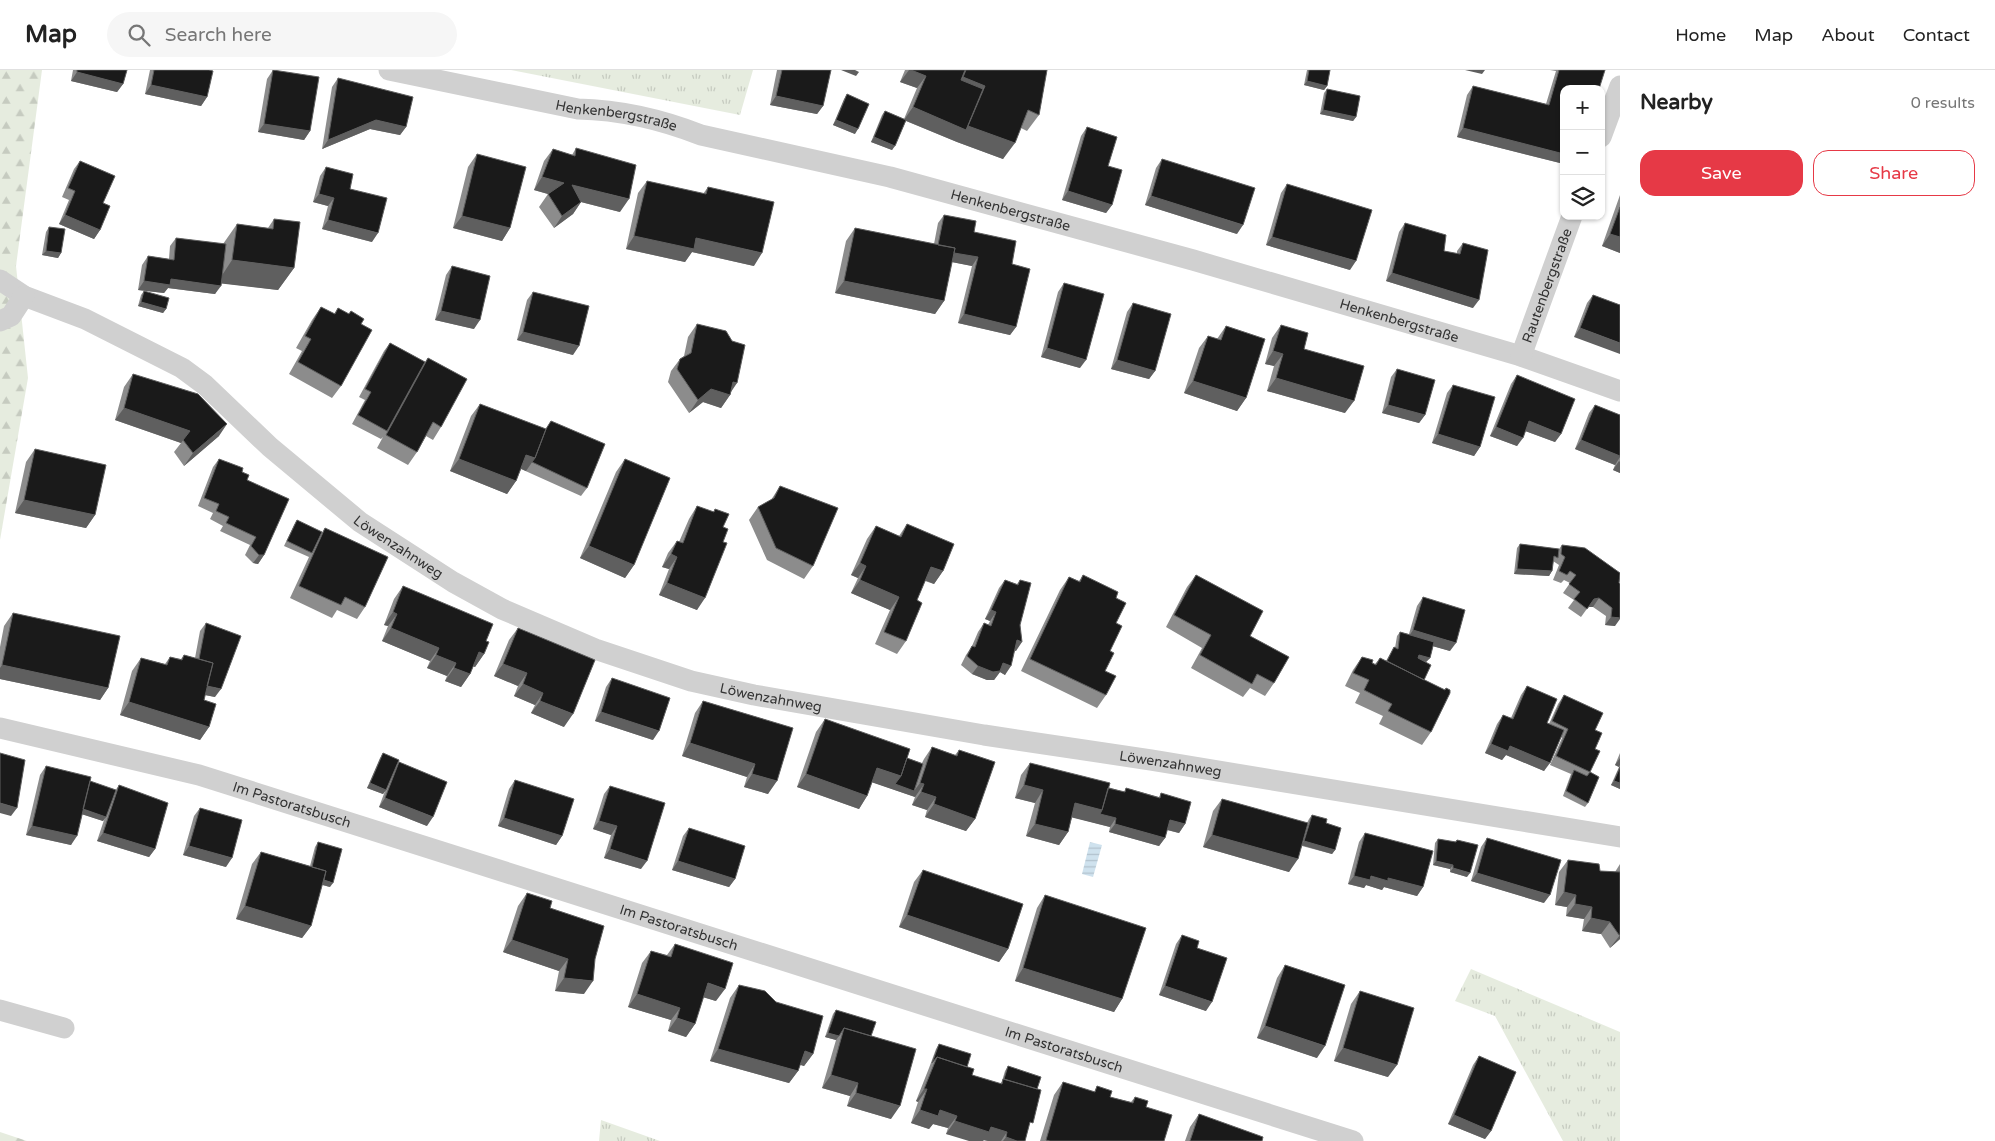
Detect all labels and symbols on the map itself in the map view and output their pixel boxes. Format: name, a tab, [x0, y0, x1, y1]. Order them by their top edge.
street label: Henkenbergstraße	[554, 96, 679, 135]
street label: Henkenbergstraße	[949, 186, 1072, 235]
street label: Rautenbergstraße	[1518, 226, 1575, 345]
street label: Henkenbergstraße	[1338, 295, 1461, 346]
street label: Löwenzahnweg	[350, 512, 447, 582]
street label: Löwenzahnweg	[718, 679, 823, 715]
street label: Löwenzahnweg	[1118, 747, 1223, 780]
street label: Im Pastoratsbusch	[231, 778, 353, 831]
street label: Im Pastoratsbusch	[618, 901, 740, 954]
street label: Im Pastoratsbusch	[1003, 1023, 1125, 1076]

